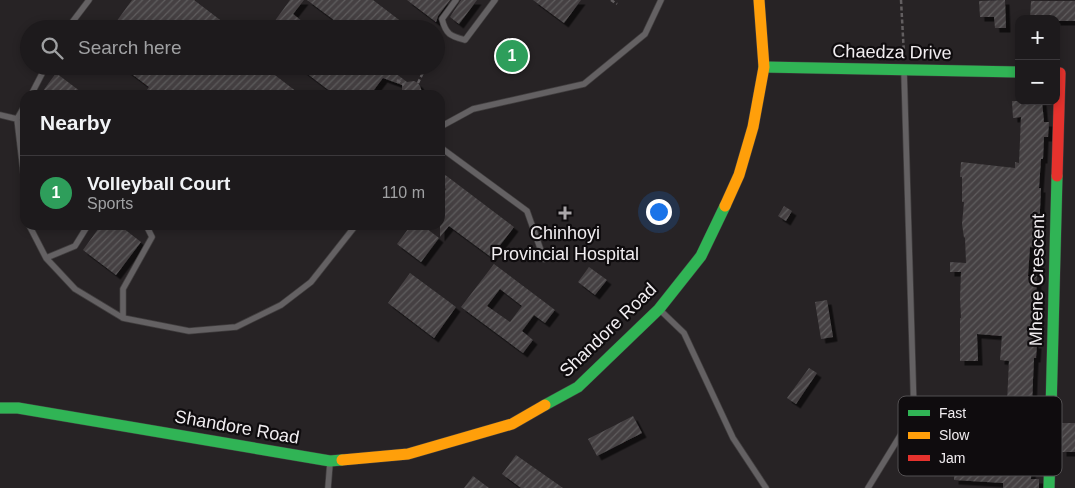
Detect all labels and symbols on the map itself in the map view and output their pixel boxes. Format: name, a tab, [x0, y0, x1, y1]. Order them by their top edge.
pin: 1	[496, 37, 528, 75]
street label: Chaedza Drive	[832, 41, 952, 63]
your location	[646, 199, 672, 225]
marker: Chinhoyi Provincial Hospital	[558, 206, 572, 220]
street label: Mhene Crescent	[1026, 214, 1048, 346]
place label: Chinhoyi Provincial Hospital	[491, 223, 639, 264]
street label: Shandore Road	[556, 279, 660, 381]
legend	[898, 396, 1062, 476]
text: Fast	[939, 405, 966, 421]
street label: Shandore Road	[173, 406, 301, 448]
text: Slow	[939, 427, 970, 443]
text: Jam	[939, 450, 965, 466]

